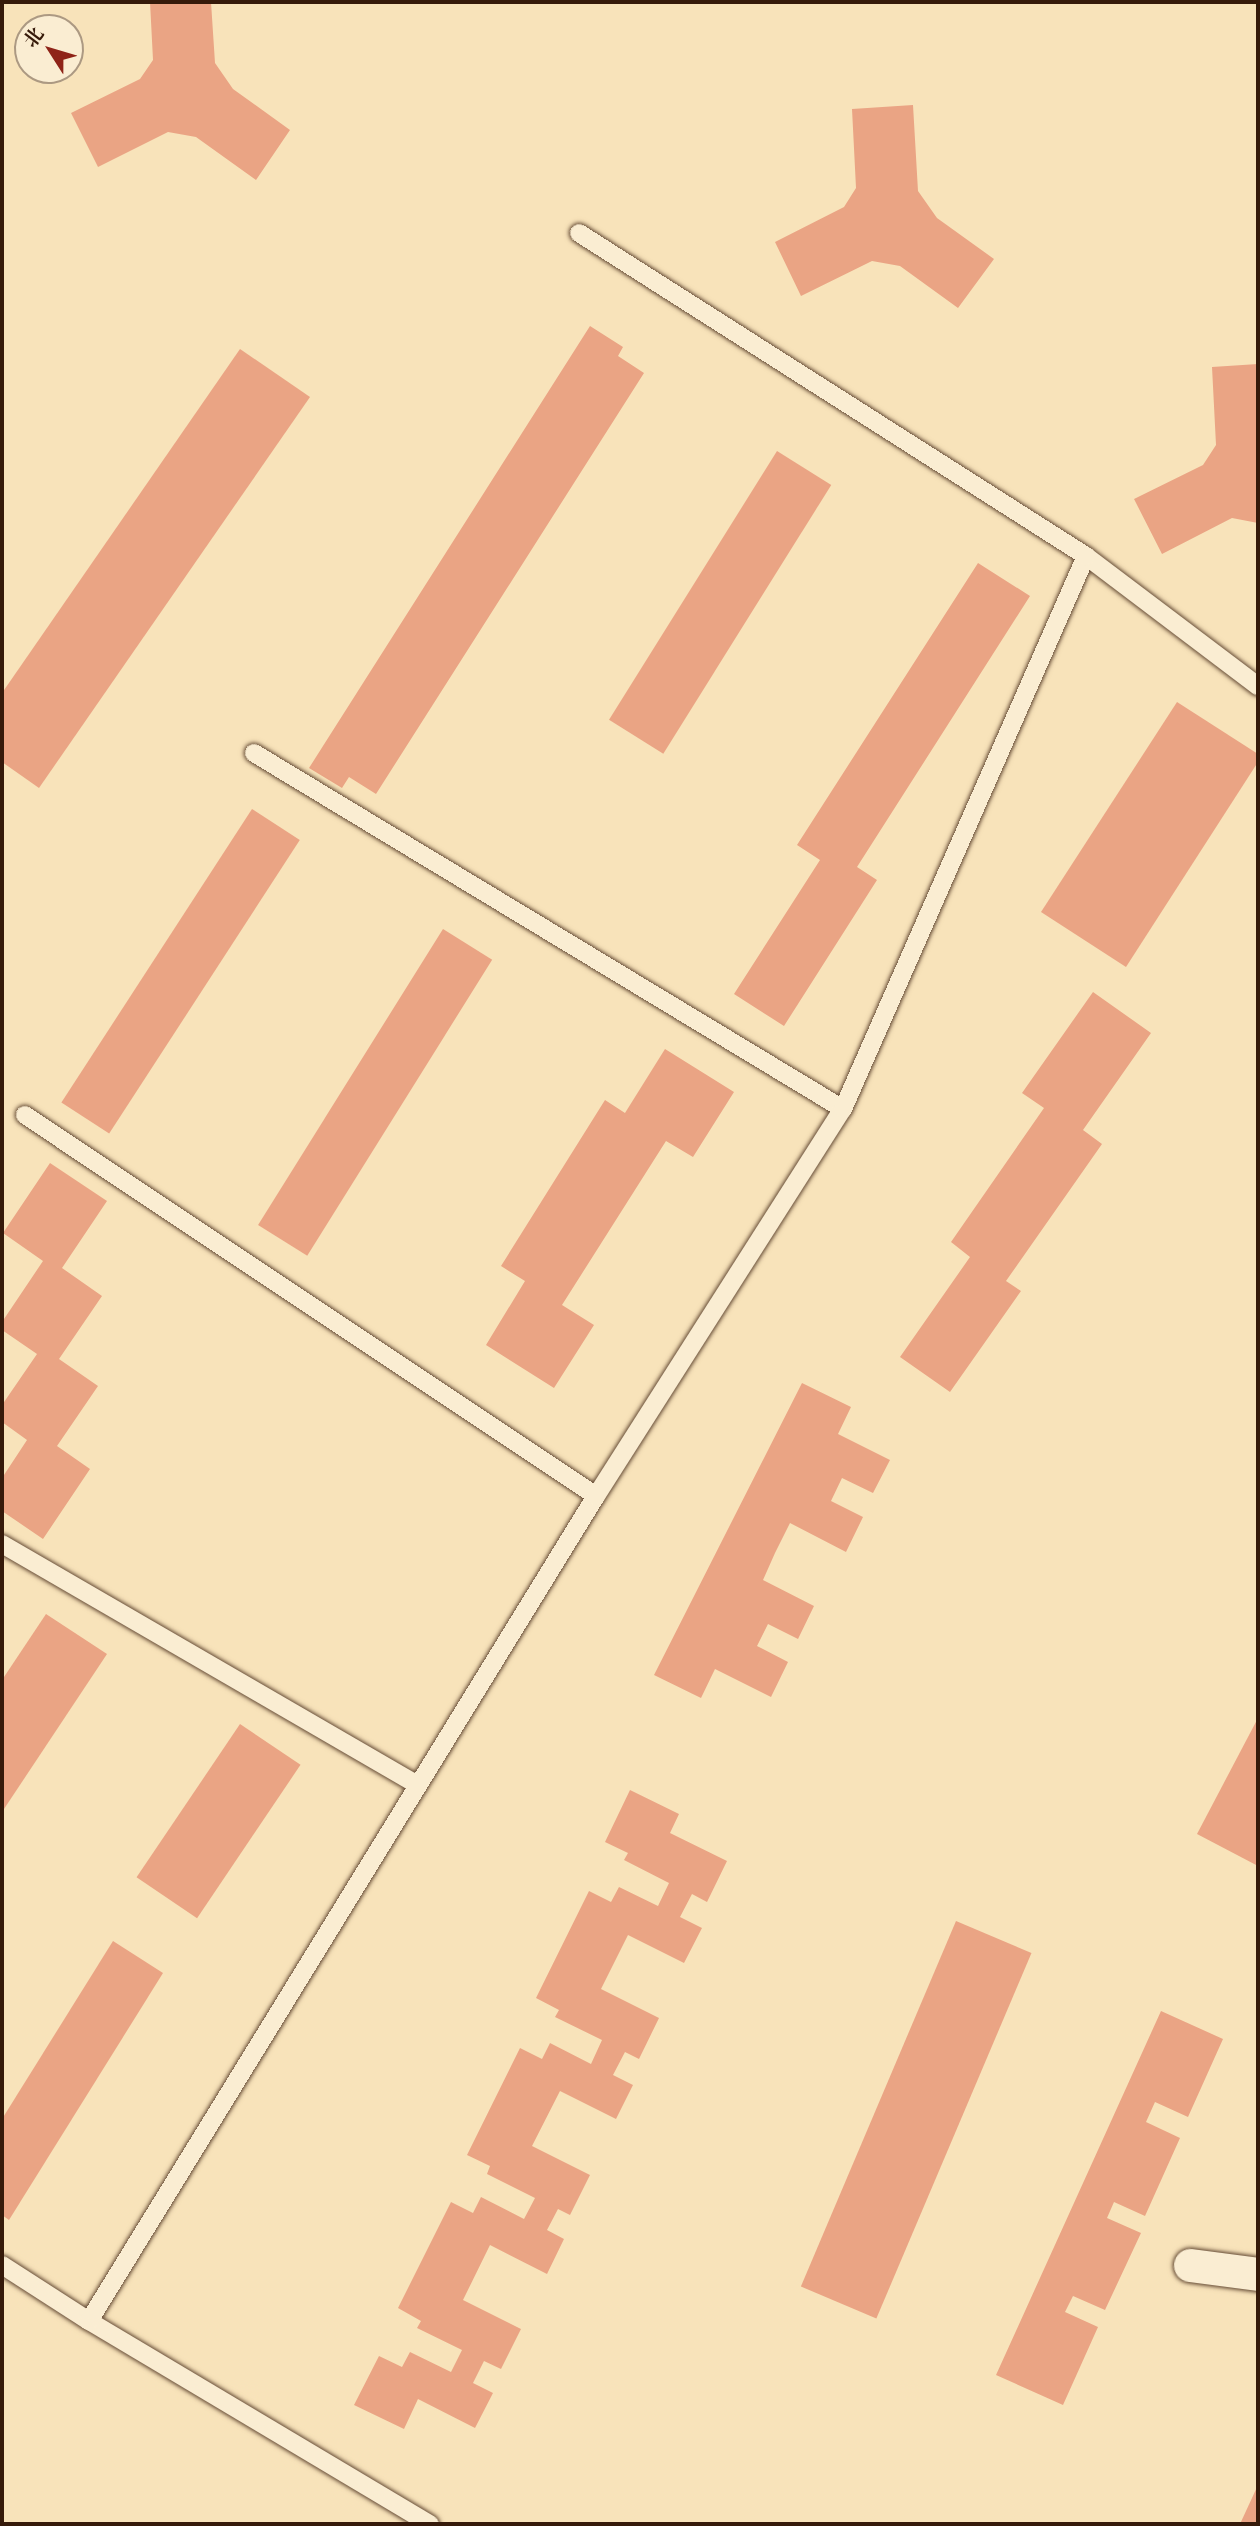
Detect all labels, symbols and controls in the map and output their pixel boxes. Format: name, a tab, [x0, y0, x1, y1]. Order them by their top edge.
north arrow	[14, 14, 84, 84]
text: 北	[19, 23, 49, 52]

